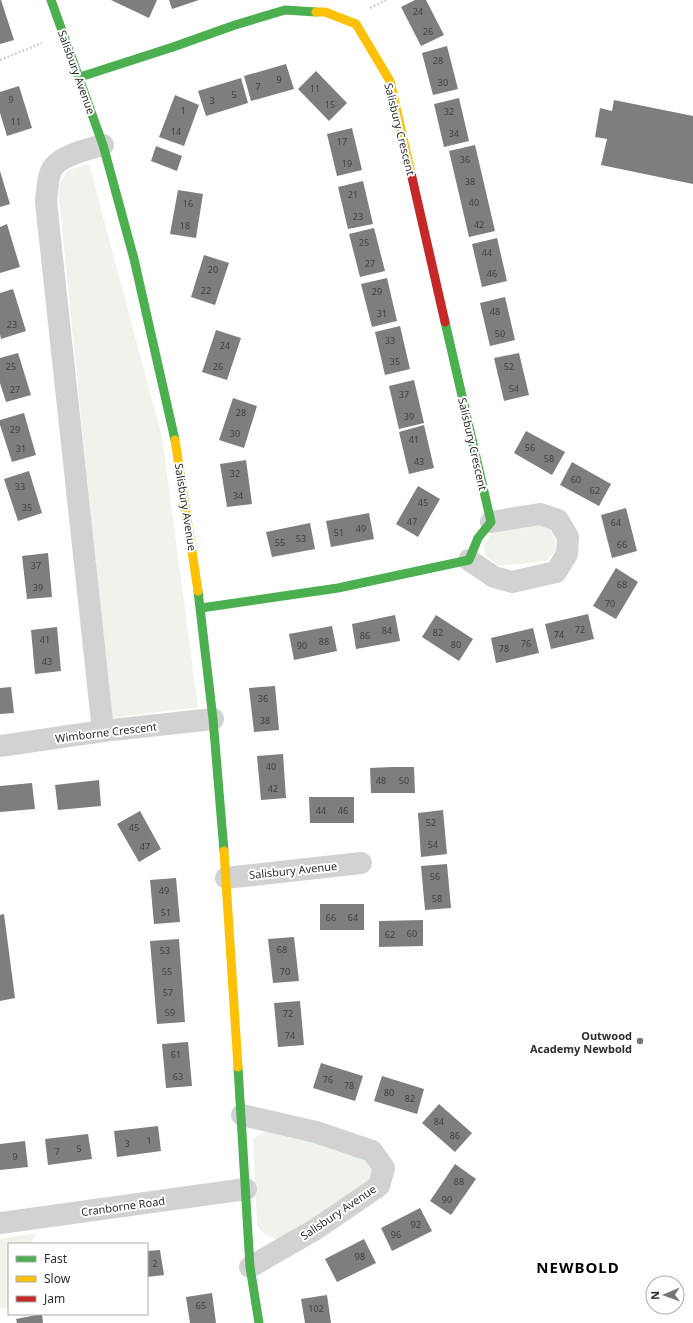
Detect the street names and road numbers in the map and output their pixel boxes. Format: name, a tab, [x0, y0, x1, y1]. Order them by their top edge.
street label: Salisbury Avenue	[55, 28, 99, 116]
street label: Salisbury Crescent	[381, 81, 419, 177]
street label: Salisbury Crescent	[455, 396, 491, 492]
street label: Salisbury Avenue	[172, 462, 200, 552]
street label: Wimborne Crescent	[54, 718, 158, 746]
street label: Salisbury Avenue	[248, 858, 338, 882]
street label: Salisbury Avenue	[297, 1181, 379, 1243]
street label: Cranborne Road	[80, 1193, 166, 1219]

